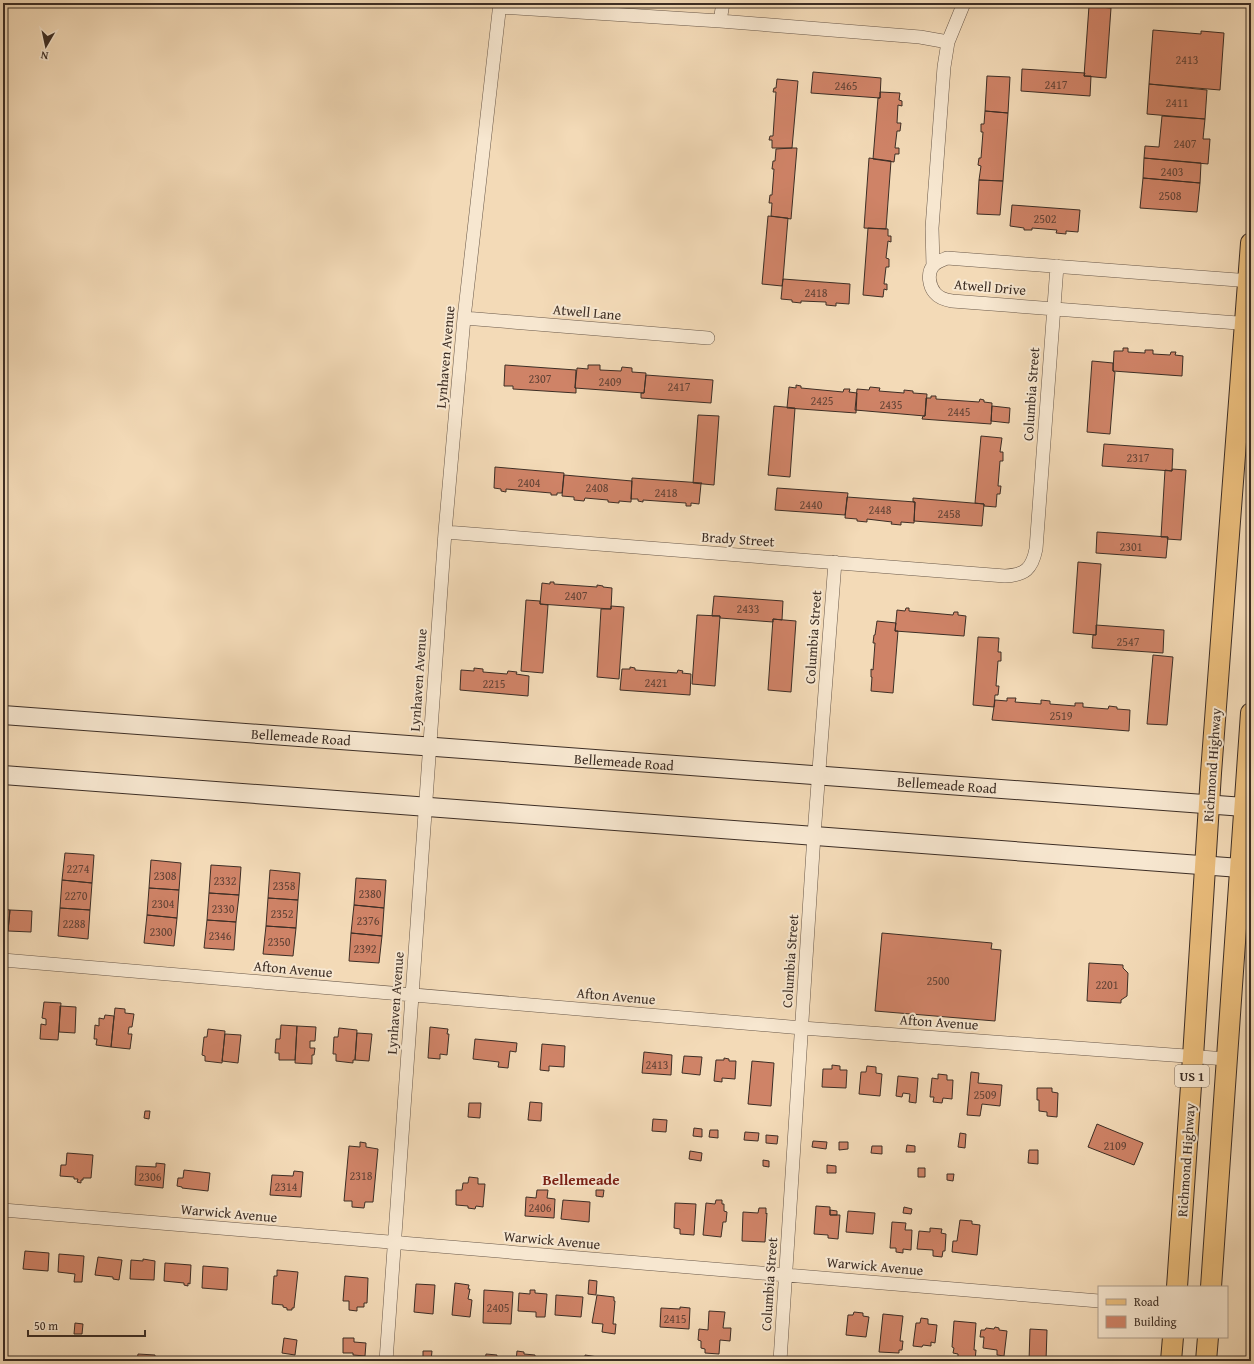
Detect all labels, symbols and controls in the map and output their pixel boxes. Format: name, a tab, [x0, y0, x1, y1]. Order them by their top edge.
north arrow	[26, 26, 66, 66]
text: N	[39, 47, 49, 64]
house number: 2413	[1175, 51, 1199, 68]
house number: 2417	[1044, 76, 1068, 93]
house number: 2465	[834, 77, 858, 94]
house number: 2411	[1165, 94, 1189, 111]
house number: 2407	[1173, 135, 1197, 152]
house number: 2403	[1160, 163, 1184, 180]
house number: 2508	[1158, 187, 1182, 204]
house number: 2502	[1033, 210, 1057, 227]
street label: Atwell Drive	[953, 274, 1027, 300]
house number: 2418	[804, 284, 828, 301]
street label: Atwell Lane	[552, 299, 622, 325]
street label: Lynhaven Avenue	[431, 304, 459, 409]
street label: Columbia Street	[1018, 346, 1044, 442]
house number: 2307	[528, 370, 552, 387]
house number: 2409	[598, 373, 622, 390]
house number: 2417	[667, 378, 691, 395]
house number: 2425	[810, 392, 834, 409]
house number: 2435	[879, 396, 903, 413]
house number: 2445	[947, 403, 971, 420]
house number: 2317	[1126, 449, 1150, 466]
house number: 2404	[517, 474, 541, 491]
house number: 2408	[585, 479, 609, 496]
house number: 2418	[654, 484, 678, 501]
house number: 2440	[799, 496, 823, 513]
house number: 2448	[868, 501, 892, 518]
house number: 2458	[937, 505, 961, 522]
street label: Brady Street	[701, 526, 775, 552]
house number: 2301	[1119, 538, 1143, 555]
house number: 2407	[564, 587, 588, 604]
street label: Columbia Street	[800, 589, 826, 685]
house number: 2433	[736, 600, 760, 617]
street label: Lynhaven Avenue	[404, 627, 432, 732]
house number: 2547	[1116, 633, 1140, 650]
house number: 2421	[644, 674, 668, 691]
house number: 2215	[482, 675, 506, 692]
house number: 2519	[1049, 707, 1073, 724]
street label: Richmond Highway	[1198, 707, 1226, 823]
street label: Bellemeade Road	[250, 724, 352, 750]
street label: Bellemeade Road	[573, 749, 675, 775]
street label: Bellemeade Road	[896, 772, 998, 798]
house number: 2274	[66, 860, 90, 877]
house number: 2308	[153, 867, 177, 884]
house number: 2332	[213, 872, 237, 889]
house number: 2358	[272, 877, 296, 894]
house number: 2380	[358, 885, 382, 902]
house number: 2270	[64, 887, 88, 904]
house number: 2304	[151, 895, 175, 912]
house number: 2330	[211, 900, 235, 917]
house number: 2352	[270, 905, 294, 922]
house number: 2376	[356, 912, 380, 929]
street label: Columbia Street	[777, 913, 803, 1009]
house number: 2288	[62, 915, 86, 932]
house number: 2300	[149, 923, 173, 940]
house number: 2346	[208, 927, 232, 944]
house number: 2350	[267, 933, 291, 950]
house number: 2392	[353, 940, 377, 957]
street label: Lynhaven Avenue	[381, 950, 409, 1055]
street label: Afton Avenue	[253, 956, 334, 982]
house number: 2500	[926, 972, 950, 989]
house number: 2201	[1095, 976, 1119, 993]
street label: Afton Avenue	[576, 983, 657, 1009]
street label: Afton Avenue	[899, 1009, 980, 1035]
house number: 2413	[645, 1056, 669, 1073]
road number: US 1	[1175, 1065, 1209, 1087]
house number: 2509	[973, 1086, 997, 1103]
street label: Richmond Highway	[1172, 1102, 1200, 1218]
house number: 2109	[1103, 1137, 1127, 1154]
house number: 2318	[349, 1167, 373, 1184]
house number: 2306	[138, 1168, 162, 1185]
district label: Bellemeade	[542, 1169, 620, 1190]
house number: 2314	[274, 1178, 298, 1195]
street label: Warwick Avenue	[180, 1199, 279, 1227]
house number: 2406	[528, 1199, 552, 1216]
street label: Warwick Avenue	[503, 1226, 602, 1254]
street label: Columbia Street	[756, 1236, 782, 1332]
street label: Warwick Avenue	[826, 1252, 925, 1280]
legend	[1098, 1286, 1228, 1338]
text: Road	[1134, 1293, 1160, 1310]
house number: 2405	[486, 1299, 510, 1316]
house number: 2415	[663, 1310, 687, 1327]
scale bar	[28, 1312, 145, 1338]
text: Building	[1134, 1313, 1177, 1330]
text: 50 m	[34, 1317, 58, 1334]

